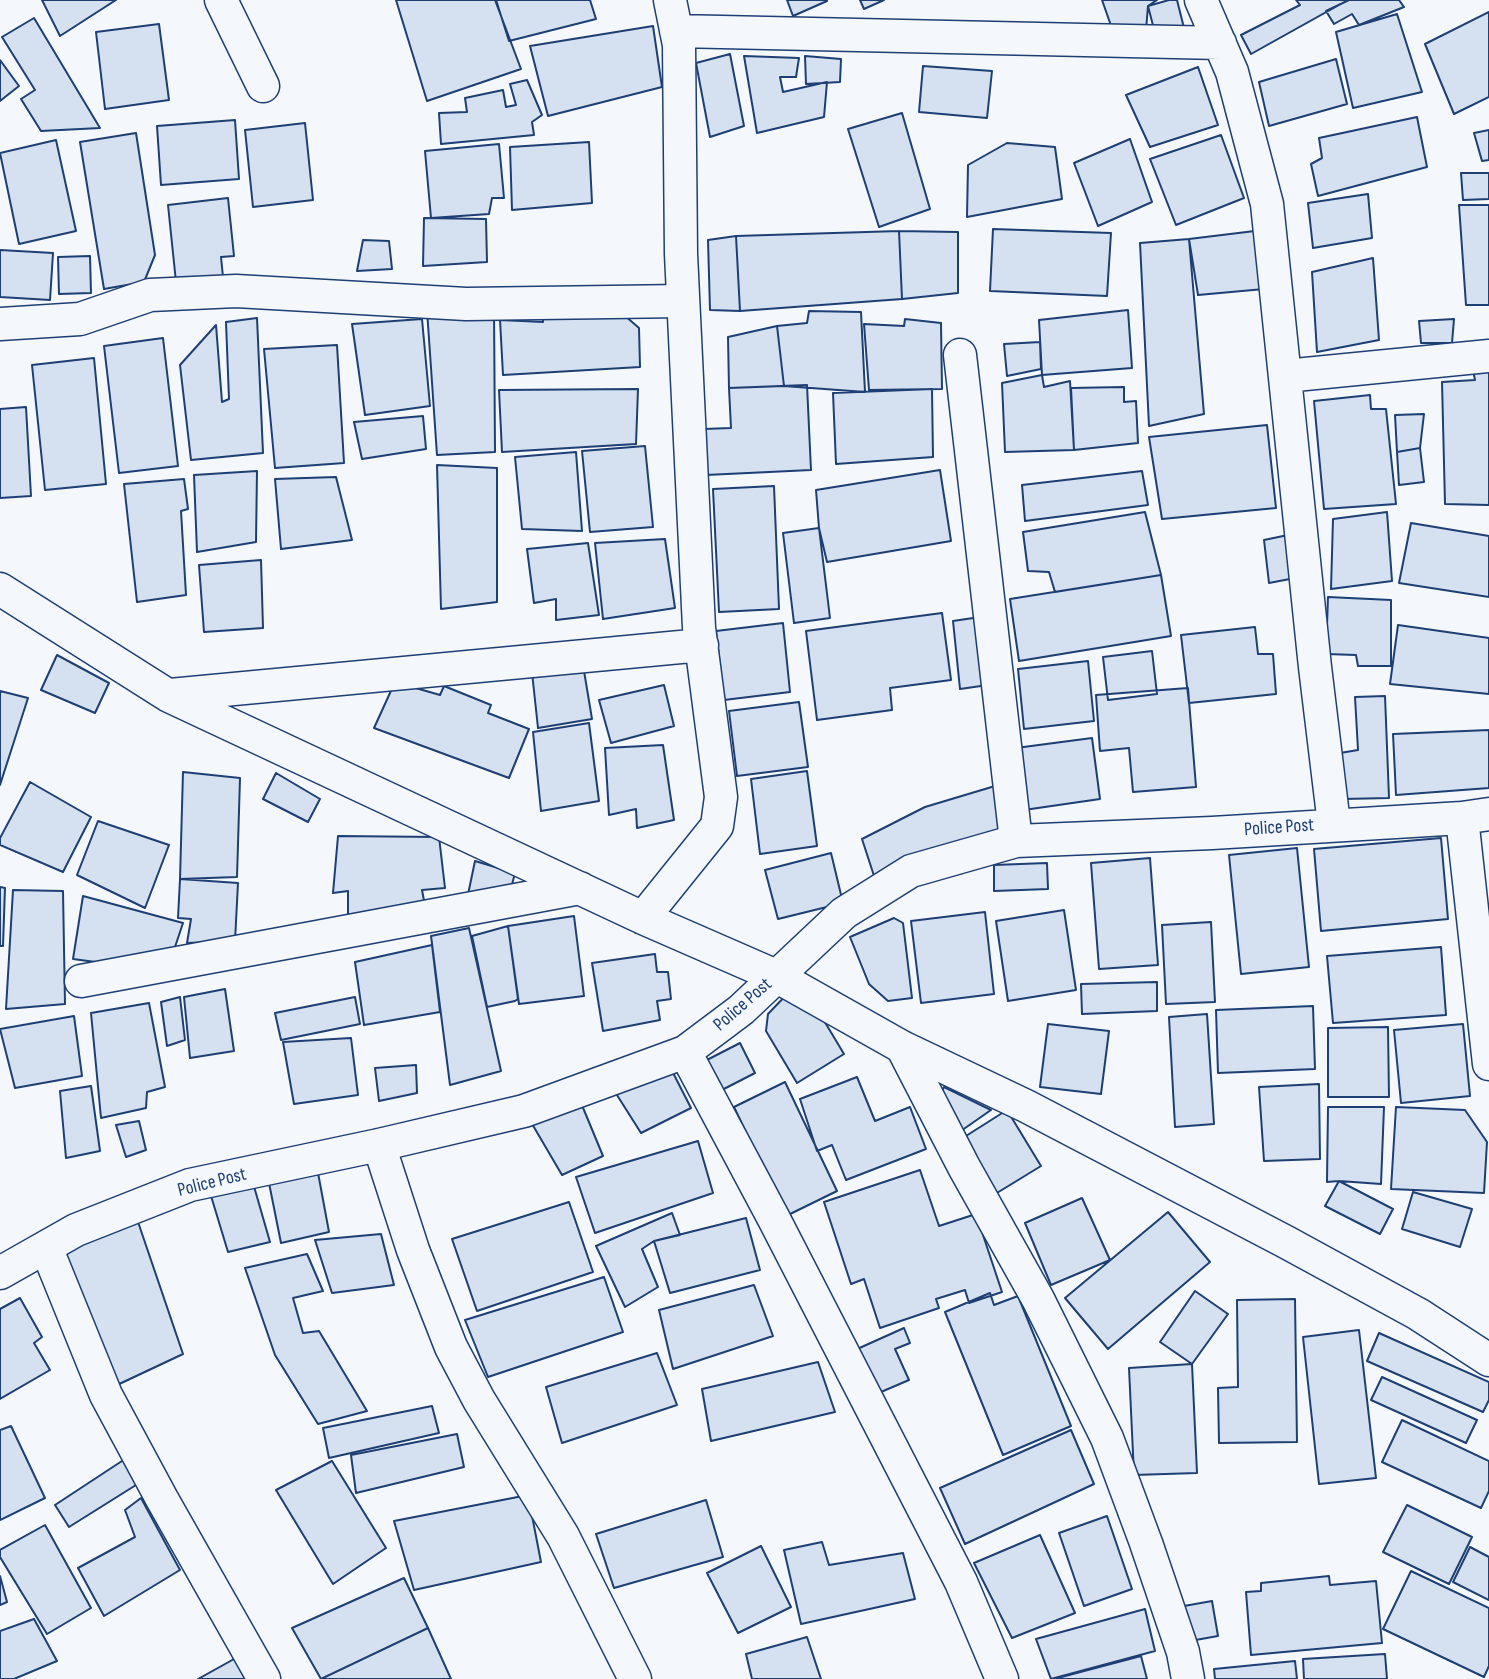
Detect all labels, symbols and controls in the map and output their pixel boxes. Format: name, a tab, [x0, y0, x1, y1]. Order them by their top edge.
street label: Police Post	[1243, 814, 1315, 842]
street label: Police Post	[709, 973, 777, 1037]
street label: Police Post	[175, 1163, 249, 1203]

